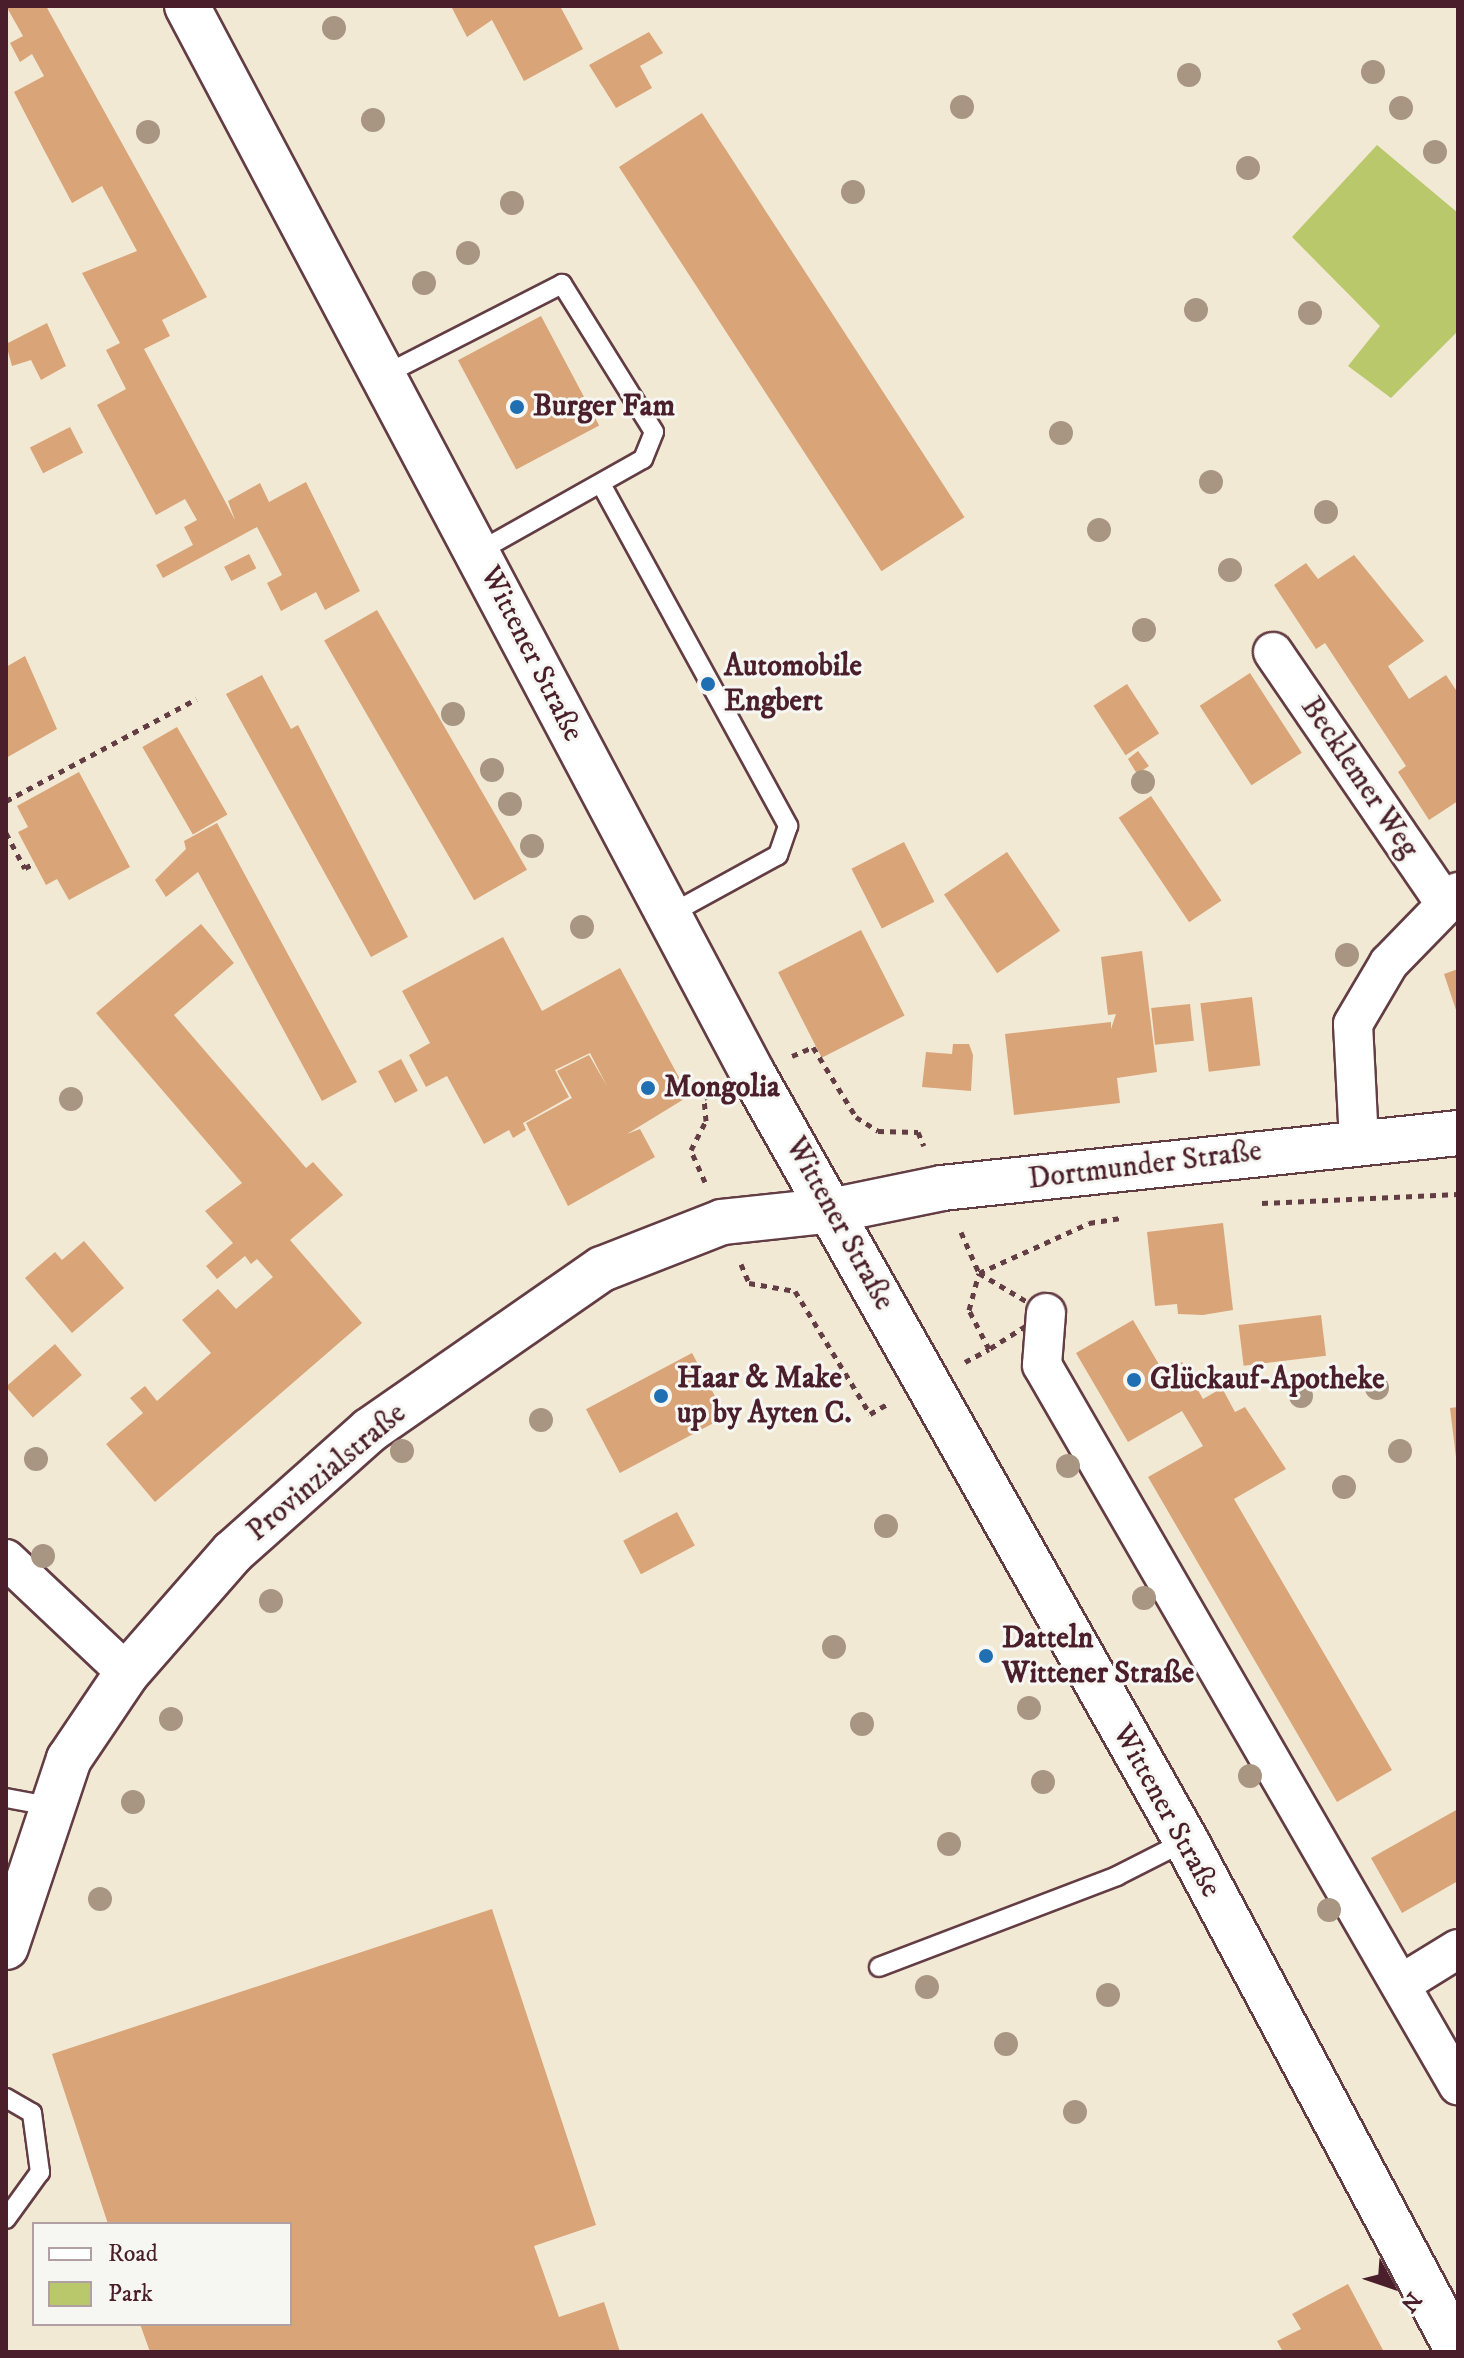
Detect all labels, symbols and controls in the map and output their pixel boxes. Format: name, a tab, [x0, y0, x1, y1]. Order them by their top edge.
place label: Burger Fam	[533, 389, 675, 425]
marker: Burger Fam	[508, 398, 526, 416]
street label: Wittener Straße	[471, 560, 591, 748]
place label: Automobile Engbert	[724, 649, 862, 720]
marker: Automobile Engbert	[699, 675, 717, 693]
street label: Becklemer Weg	[1292, 691, 1426, 865]
place label: Mongolia	[664, 1070, 780, 1106]
marker: Mongolia	[639, 1079, 657, 1097]
street label: Wittener Straße	[777, 1131, 901, 1317]
street label: Dortmunder Straße	[1026, 1134, 1264, 1198]
place label: Haar & Make up by Ayten C.	[677, 1361, 852, 1432]
place label: Glückauf-Apotheke	[1150, 1362, 1385, 1398]
marker: Glückauf-Apotheke	[1125, 1371, 1143, 1389]
marker: Haar & Make up by Ayten C.	[652, 1387, 670, 1405]
street label: Provinzialstraße	[240, 1396, 414, 1550]
place label: Datteln Wittener Straße	[1002, 1621, 1194, 1692]
marker: Datteln Wittener Straße	[977, 1647, 995, 1665]
street label: Wittener Straße	[1104, 1718, 1228, 1904]
legend	[32, 2222, 292, 2326]
text: Road	[108, 2239, 158, 2269]
north arrow	[1352, 2246, 1432, 2326]
text: Park	[108, 2279, 153, 2309]
text: N	[1395, 2286, 1427, 2317]

